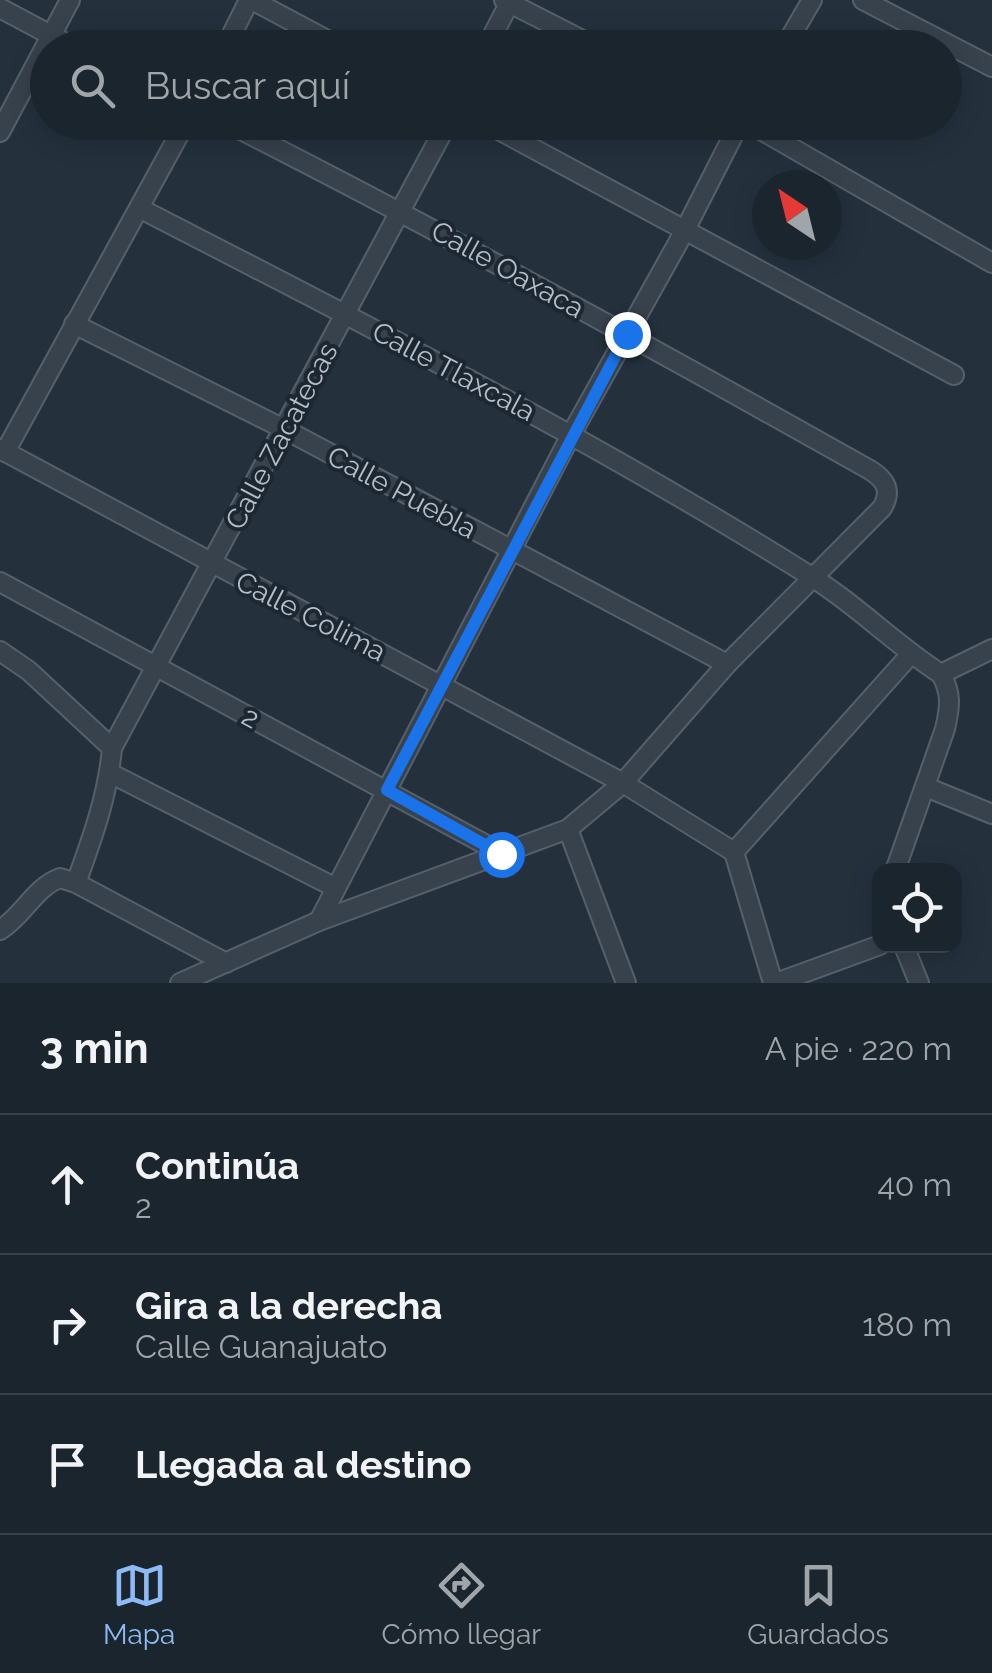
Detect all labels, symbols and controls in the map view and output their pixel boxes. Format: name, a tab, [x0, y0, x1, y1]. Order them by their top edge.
search box	[30, 30, 962, 140]
icon: search	[65, 58, 120, 113]
text: Buscar aquí	[145, 63, 350, 108]
north arrow	[752, 170, 842, 260]
street label: Calle Oaxaca	[426, 214, 590, 325]
route end	[605, 312, 651, 358]
street label: Calle Tlaxcala	[367, 315, 541, 428]
street label: Calle Zacatecas	[218, 337, 344, 535]
street label: Calle Puebla	[322, 439, 482, 545]
street label: Calle Colima	[230, 565, 391, 668]
street label: 2	[237, 699, 265, 735]
route start	[479, 832, 525, 878]
map controls	[872, 863, 962, 953]
button: locate	[872, 863, 962, 953]
text: 3 min	[40, 1024, 149, 1073]
text: A pie · 220 m	[765, 1030, 952, 1067]
text: Continúa	[135, 1143, 299, 1188]
icon: ahead	[40, 1157, 95, 1212]
text: 40 m	[877, 1166, 952, 1203]
text: 2	[135, 1188, 152, 1225]
text: Gira a la derecha	[135, 1283, 442, 1328]
icon: right	[40, 1297, 95, 1352]
text: 180 m	[862, 1306, 952, 1343]
text: Calle Guanajuato	[135, 1328, 387, 1365]
icon: arrive	[40, 1437, 95, 1492]
text: Llegada al destino	[135, 1442, 472, 1487]
tab: Mapa	[103, 1558, 175, 1651]
tab: Cómo llegar	[382, 1558, 541, 1651]
tab: Guardados	[747, 1558, 889, 1651]

